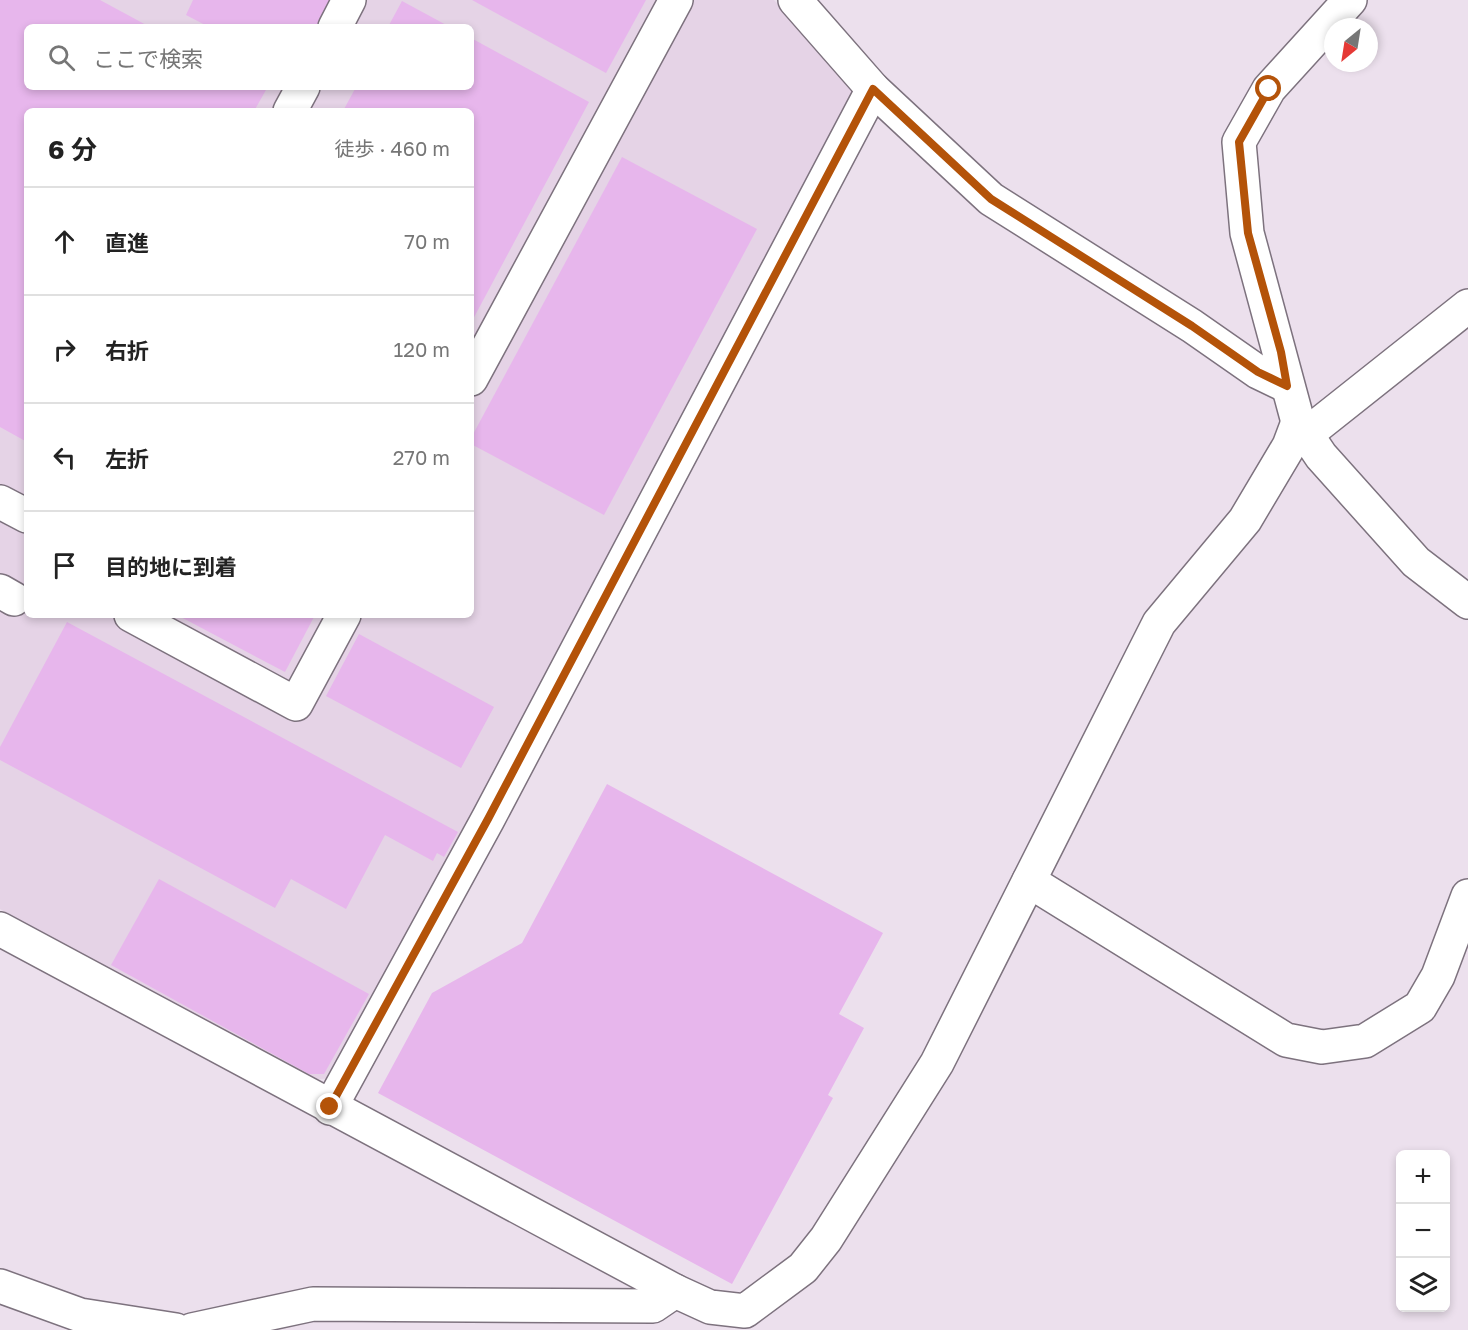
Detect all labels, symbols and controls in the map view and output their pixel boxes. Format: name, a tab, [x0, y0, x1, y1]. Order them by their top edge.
north arrow	[1324, 18, 1378, 72]
search box	[24, 24, 474, 90]
icon: search	[45, 41, 78, 74]
text: ここで検索	[93, 45, 203, 72]
route start	[1255, 75, 1281, 101]
text: 6 分	[48, 134, 97, 165]
text: 徒歩 · 460 m	[335, 136, 450, 160]
icon: ahead	[48, 225, 81, 258]
text: 直進	[105, 229, 149, 256]
text: 70 m	[404, 229, 450, 253]
icon: right	[48, 333, 81, 366]
text: 右折	[105, 337, 149, 364]
text: 120 m	[394, 337, 450, 361]
icon: left	[48, 441, 81, 474]
text: 左折	[105, 445, 149, 472]
text: 270 m	[393, 445, 450, 469]
icon: arrive	[48, 549, 81, 582]
text: 目的地に到着	[105, 553, 237, 580]
route end	[316, 1093, 342, 1119]
map controls	[1396, 1150, 1450, 1312]
button: +	[1396, 1150, 1450, 1204]
button: −	[1396, 1204, 1450, 1258]
button: layers	[1396, 1258, 1450, 1312]

